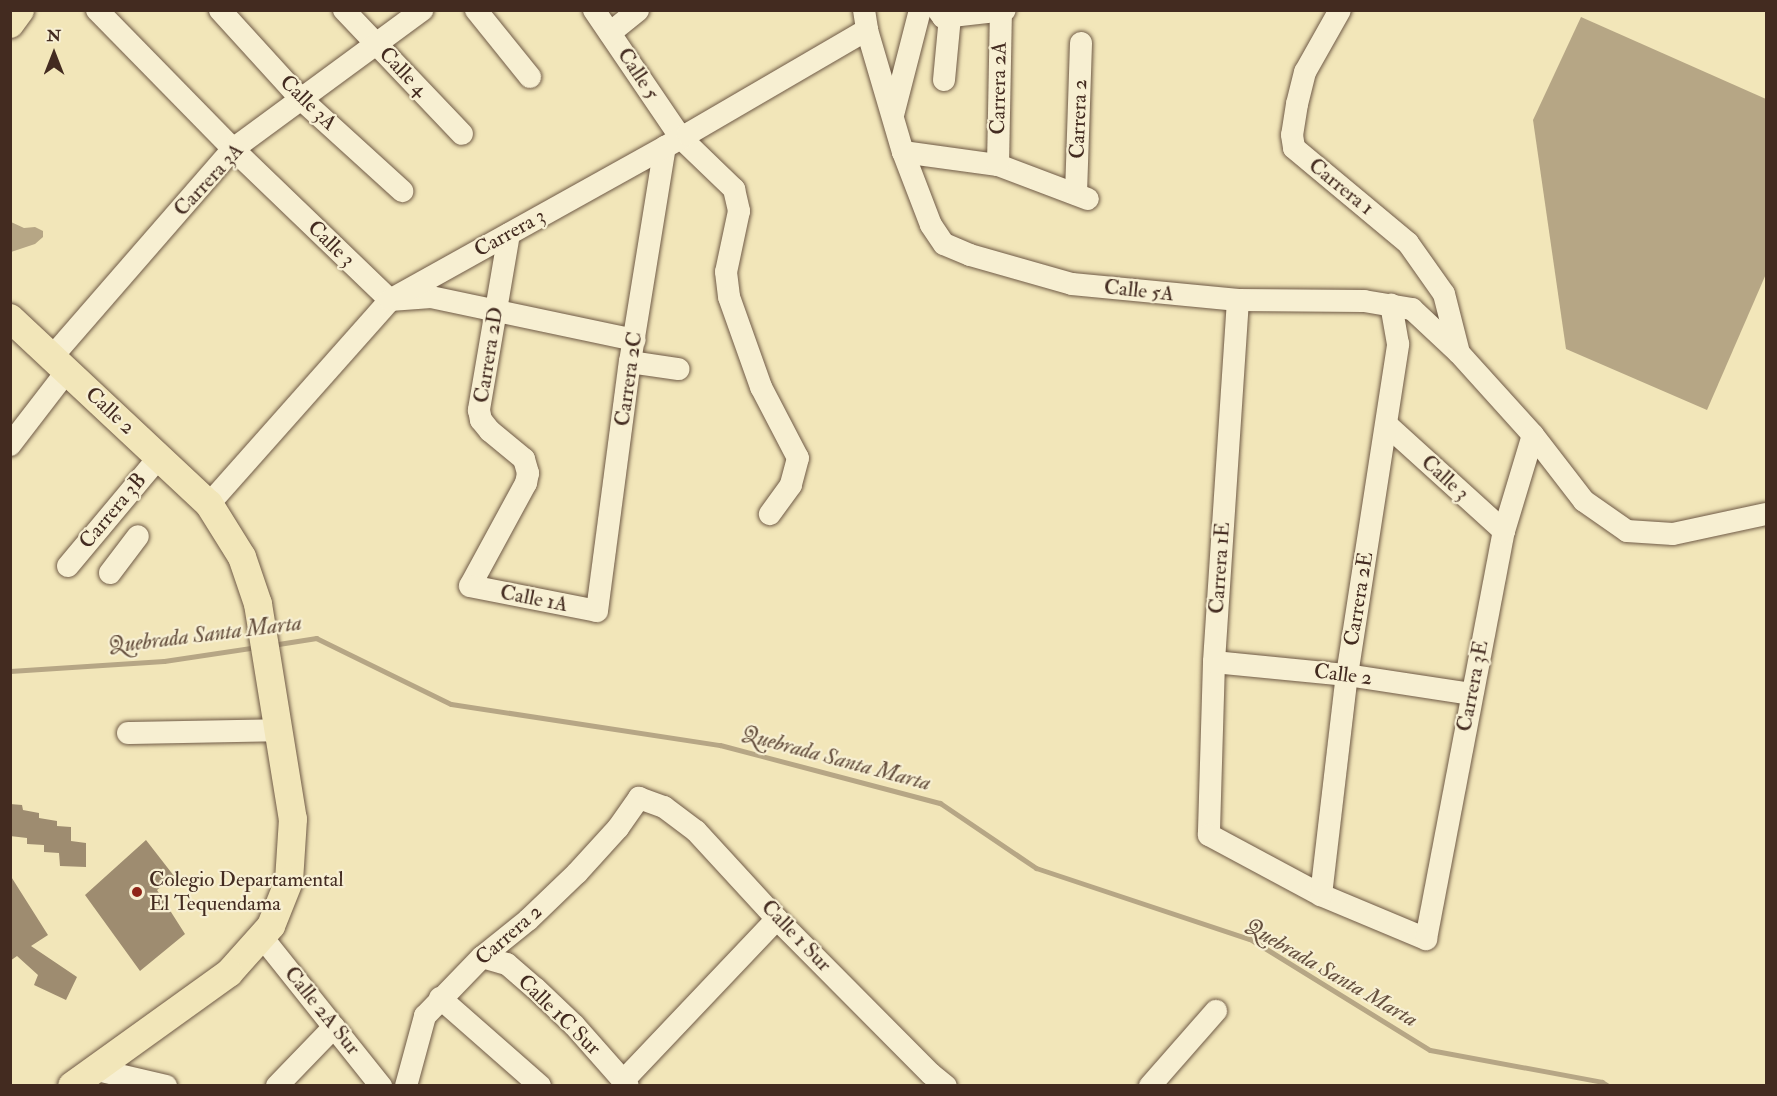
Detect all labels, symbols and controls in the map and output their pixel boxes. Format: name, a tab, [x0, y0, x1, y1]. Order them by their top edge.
north arrow	[24, 24, 84, 84]
text: N	[47, 26, 61, 46]
street label: Carrera 2A	[986, 41, 1012, 135]
street label: Calle 4	[373, 42, 433, 102]
street label: Calle 5	[612, 43, 664, 105]
street label: Calle 3A	[274, 70, 342, 136]
street label: Carrera 2	[1065, 79, 1093, 159]
street label: Carrera 3A	[169, 138, 249, 222]
street label: Carrera 1	[1303, 153, 1379, 221]
street label: Carrera 3	[470, 203, 550, 263]
street label: Calle 3	[302, 216, 360, 272]
street label: Calle 5A	[1103, 275, 1175, 307]
street label: Carrera 2D	[469, 305, 509, 405]
street label: Carrera 2C	[610, 330, 648, 428]
street label: Calle 2	[80, 382, 140, 440]
street label: Calle 3	[1416, 450, 1474, 506]
street label: Carrera 3B	[74, 468, 152, 554]
street label: Carrera 1E	[1204, 521, 1236, 615]
street label: Carrera 2E	[1339, 550, 1379, 648]
street label: Calle 1A	[498, 580, 570, 618]
water label: Quebrada Santa Marta	[107, 610, 303, 660]
street label: Carrera 3E	[1452, 638, 1494, 734]
street label: Calle 2	[1312, 659, 1374, 691]
water label: Quebrada Santa Marta	[738, 721, 934, 797]
place label: Colegio Departamental El Tequendama	[149, 867, 344, 917]
marker: Colegio Departamental El Tequendama	[130, 885, 144, 899]
street label: Calle 1 Sur	[756, 895, 836, 977]
street label: Carrera 2	[471, 899, 547, 971]
water label: Quebrada Santa Marta	[1240, 913, 1422, 1033]
street label: Calle 2A Sur	[279, 962, 365, 1060]
street label: Calle 1C Sur	[512, 969, 606, 1061]

